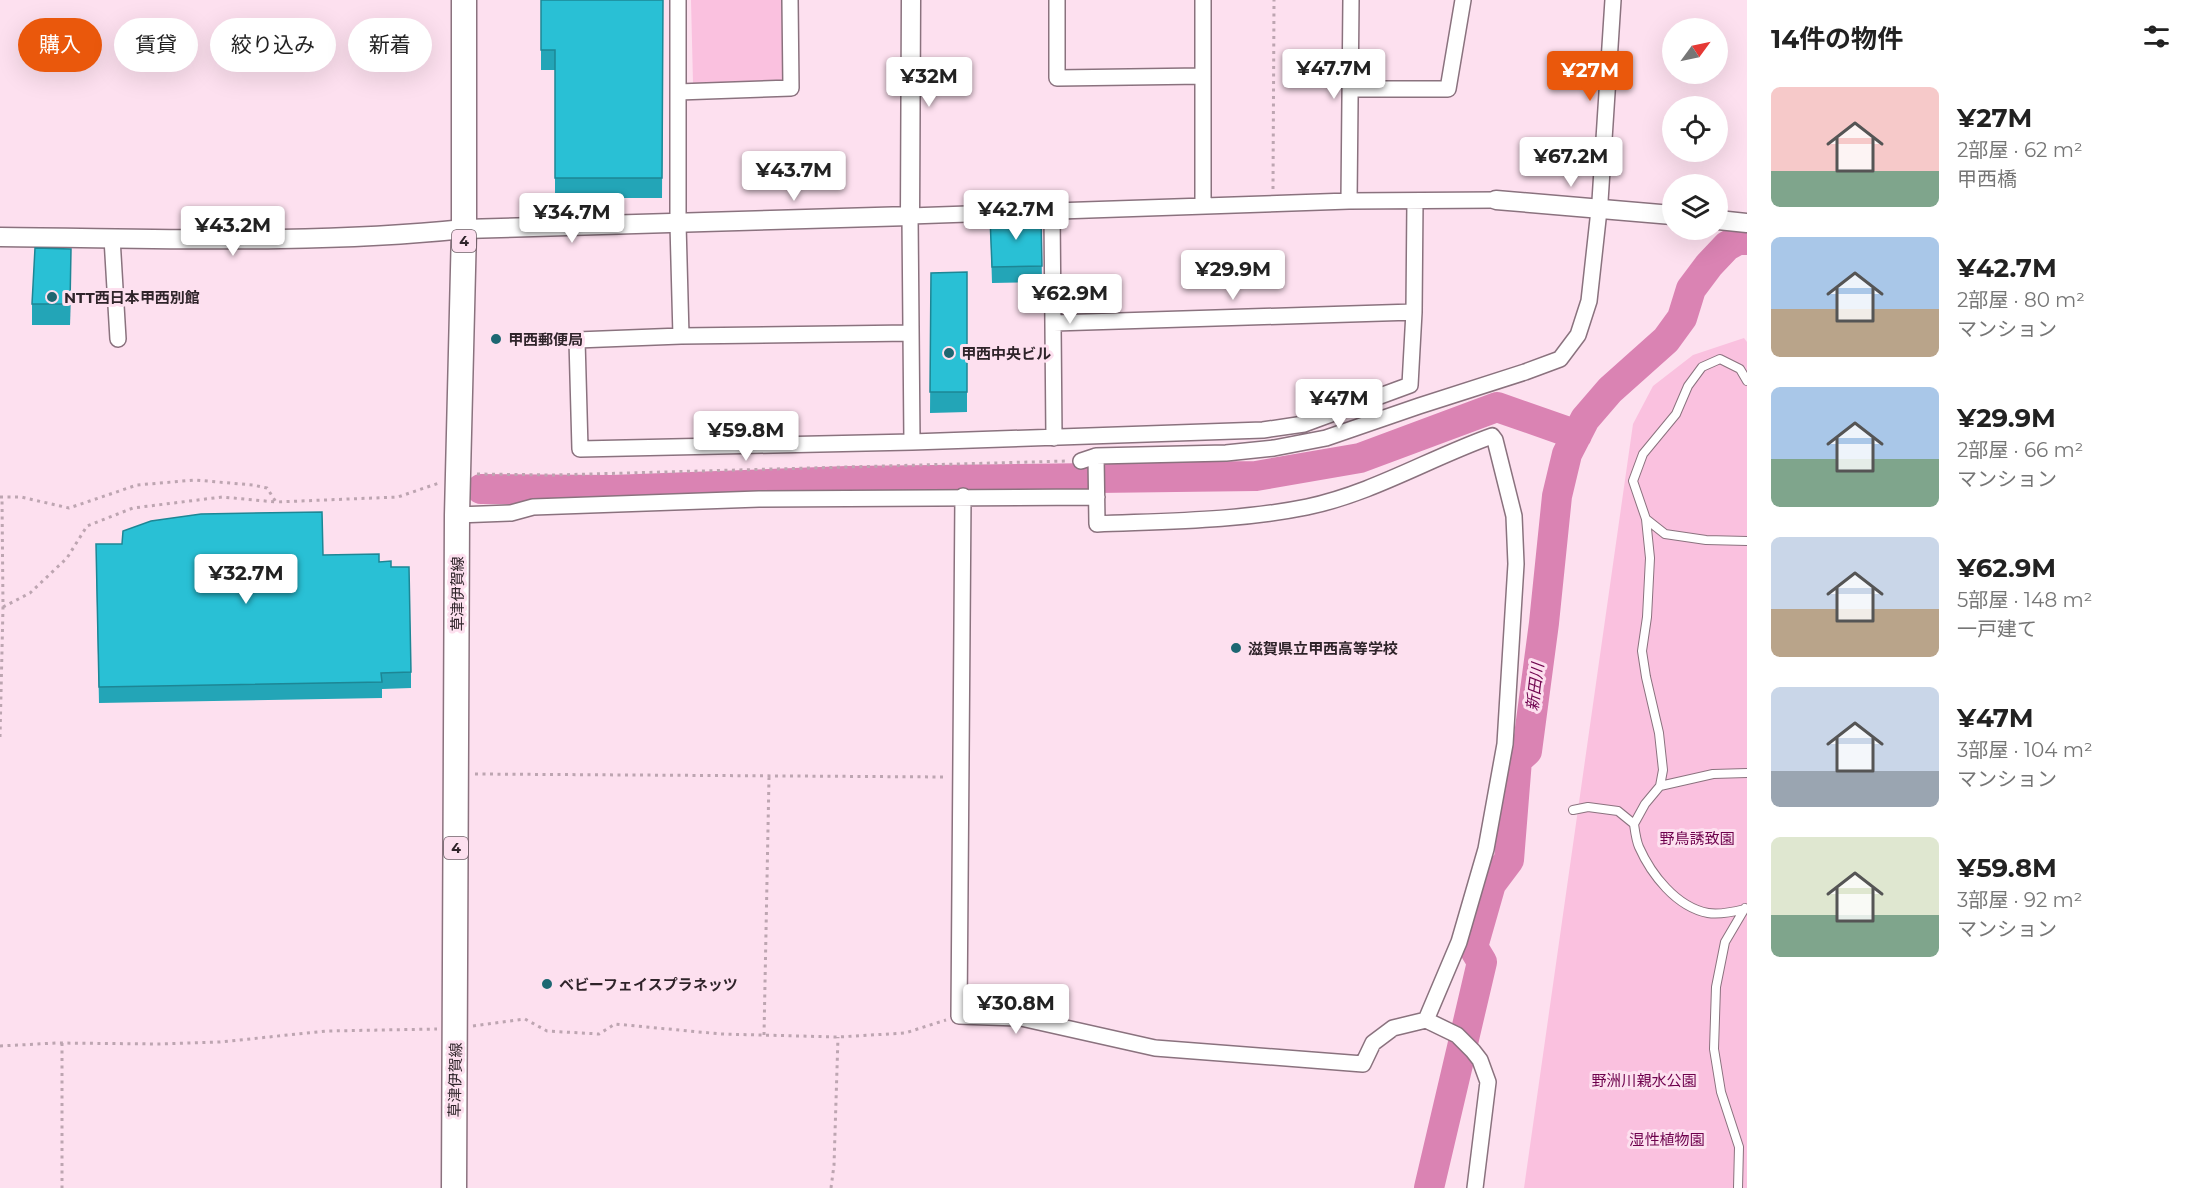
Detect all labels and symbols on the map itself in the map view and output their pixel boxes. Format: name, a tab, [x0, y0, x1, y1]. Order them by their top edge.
north arrow	[1662, 18, 1728, 84]
pin: ¥47.7M	[1285, 49, 1383, 100]
pin: ¥27M	[1554, 51, 1626, 102]
pin: ¥32M	[893, 57, 965, 108]
pin: ¥67.2M	[1522, 137, 1620, 188]
pin: ¥43.7M	[745, 151, 843, 202]
pin: ¥42.7M	[967, 190, 1065, 241]
pin: ¥34.7M	[523, 193, 621, 244]
pin: ¥43.2M	[184, 206, 282, 257]
road number: 4	[452, 230, 476, 252]
pin: ¥29.9M	[1184, 250, 1282, 301]
pin: ¥62.9M	[1021, 274, 1119, 325]
place label: NTT西日本甲西別館	[64, 288, 200, 307]
marker: NTT西日本甲西別館	[45, 290, 59, 304]
place label: 甲西郵便局	[508, 330, 583, 349]
marker: 甲西郵便局	[489, 332, 503, 346]
place label: 甲西中央ビル	[961, 344, 1051, 363]
marker: 甲西中央ビル	[942, 346, 956, 360]
pin: ¥47M	[1303, 379, 1375, 430]
pin: ¥59.8M	[697, 411, 795, 462]
pin: ¥32.7M	[197, 554, 295, 605]
street label: 草津伊賀線	[448, 556, 467, 632]
place label: 滋賀県立甲西高等学校	[1248, 639, 1398, 658]
marker: 滋賀県立甲西高等学校	[1229, 641, 1243, 655]
water label: 新田川	[1523, 660, 1548, 712]
park label: 野鳥誘致園	[1659, 829, 1735, 848]
road number: 4	[444, 837, 468, 859]
place label: ベビーフェイスプラネッツ	[559, 975, 738, 994]
marker: ベビーフェイスプラネッツ	[540, 977, 554, 991]
pin: ¥30.8M	[967, 984, 1065, 1035]
street label: 草津伊賀線	[445, 1042, 465, 1118]
park label: 野洲川親水公園	[1591, 1071, 1697, 1090]
park label: 湿性植物園	[1629, 1130, 1705, 1149]

